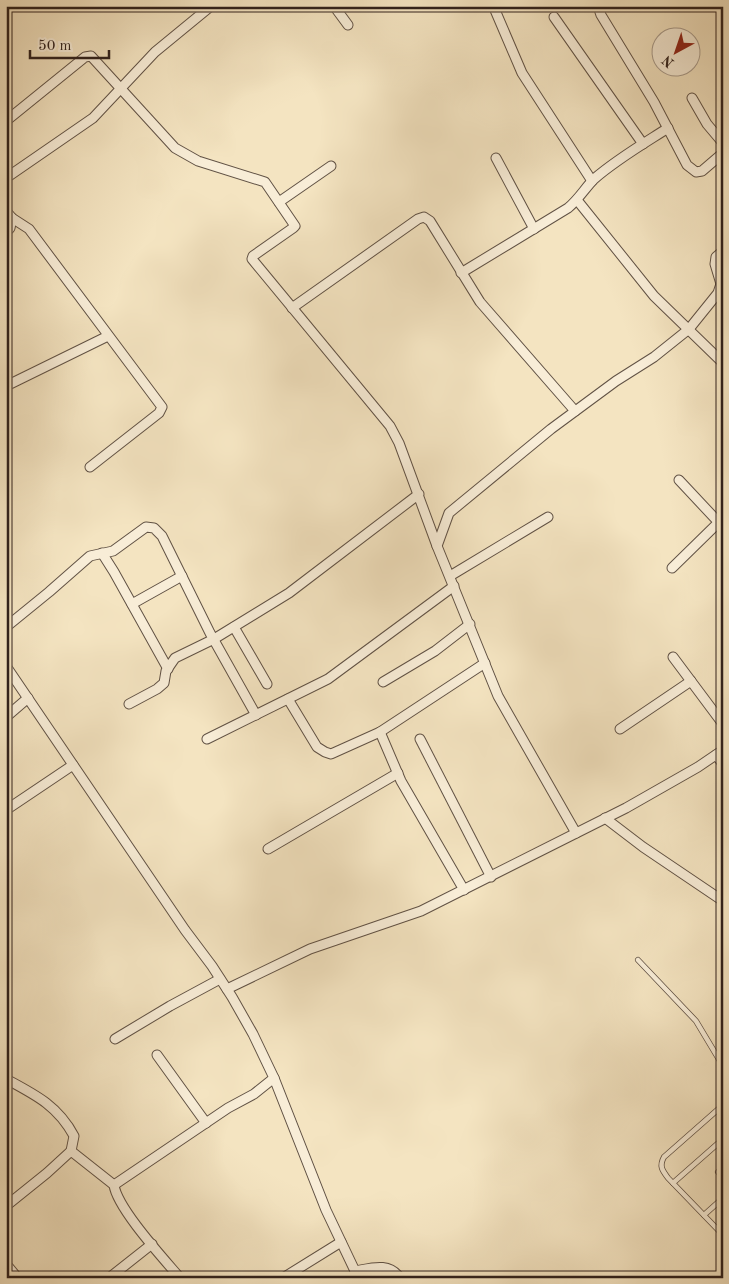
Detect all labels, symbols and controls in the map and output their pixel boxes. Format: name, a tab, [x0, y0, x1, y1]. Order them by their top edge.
scale bar	[30, 28, 109, 60]
north arrow	[652, 28, 702, 78]
text: 50 m	[38, 39, 72, 54]
text: N	[659, 52, 677, 70]

